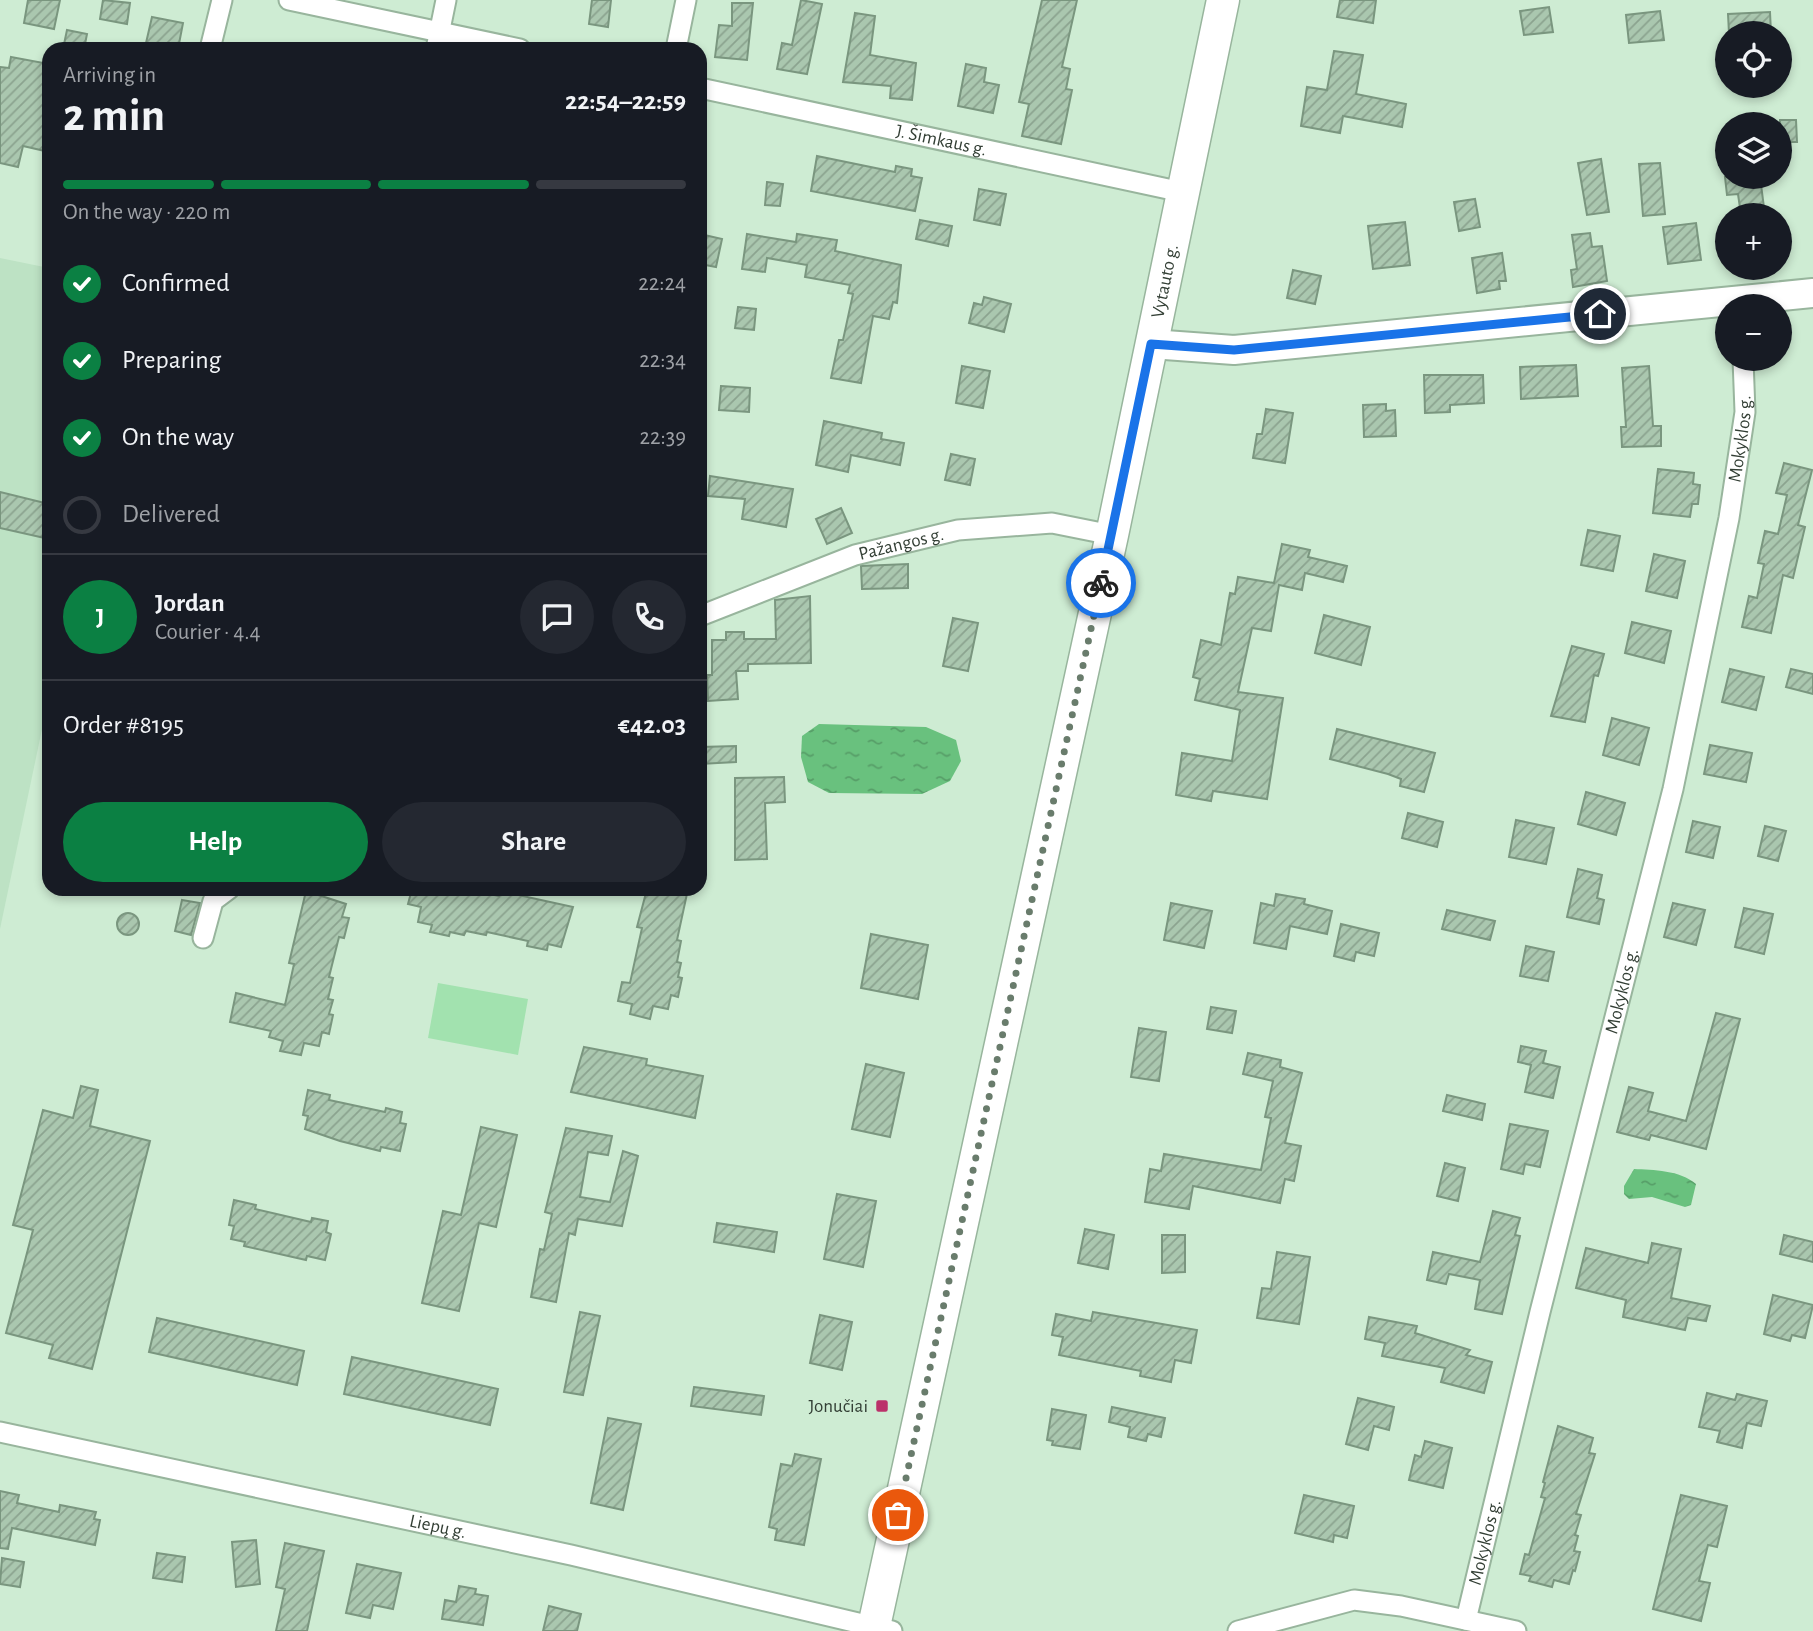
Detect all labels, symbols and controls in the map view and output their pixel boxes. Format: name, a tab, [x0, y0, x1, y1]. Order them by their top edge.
map controls	[1715, 21, 1792, 371]
button: locate	[1715, 21, 1792, 98]
text: Arriving in	[63, 64, 156, 87]
text: 22:54–22:59	[565, 88, 686, 114]
text: 2 min	[63, 93, 165, 139]
button: layers	[1715, 112, 1792, 189]
street label: J. Šimkaus g.	[894, 121, 989, 159]
text: On the way · 220 m	[63, 201, 230, 224]
button: +	[1715, 203, 1792, 280]
street label: Vytauto g.	[1148, 243, 1182, 320]
icon: check	[63, 265, 101, 303]
text: Confirmed	[122, 270, 230, 296]
text: 22:24	[638, 272, 686, 295]
pin	[1570, 284, 1630, 344]
button: −	[1715, 294, 1792, 371]
icon: home	[1581, 295, 1619, 333]
icon: check	[63, 342, 101, 380]
text: Preparing	[122, 347, 221, 373]
text: 22:34	[639, 349, 686, 372]
street label: Mokyklos g.	[1725, 395, 1755, 484]
icon: check	[63, 419, 101, 457]
text: On the way	[122, 424, 234, 450]
text: 22:39	[640, 426, 686, 449]
text: Delivered	[122, 501, 220, 527]
street label: Pažangos g.	[857, 524, 946, 563]
courier	[1066, 548, 1136, 618]
icon: bike	[1082, 564, 1120, 602]
button: chat	[520, 580, 594, 654]
button: phone	[612, 580, 686, 654]
text: Jordan	[155, 590, 225, 616]
text: J	[96, 604, 104, 630]
text: Courier · 4.4	[155, 621, 261, 644]
text: Order #8195	[63, 712, 184, 738]
text: €42.03	[618, 712, 686, 738]
button: Help	[63, 802, 368, 882]
button: Share	[382, 802, 686, 882]
street label: Mokyklos g.	[1602, 946, 1642, 1036]
place label: Jonučiai	[809, 1397, 868, 1416]
marker: Jonučiai	[874, 1398, 890, 1414]
pin	[868, 1485, 928, 1545]
icon: bag	[879, 1496, 917, 1534]
street label: Mokyklos g.	[1465, 1498, 1504, 1587]
street label: Liepų g.	[408, 1511, 468, 1542]

